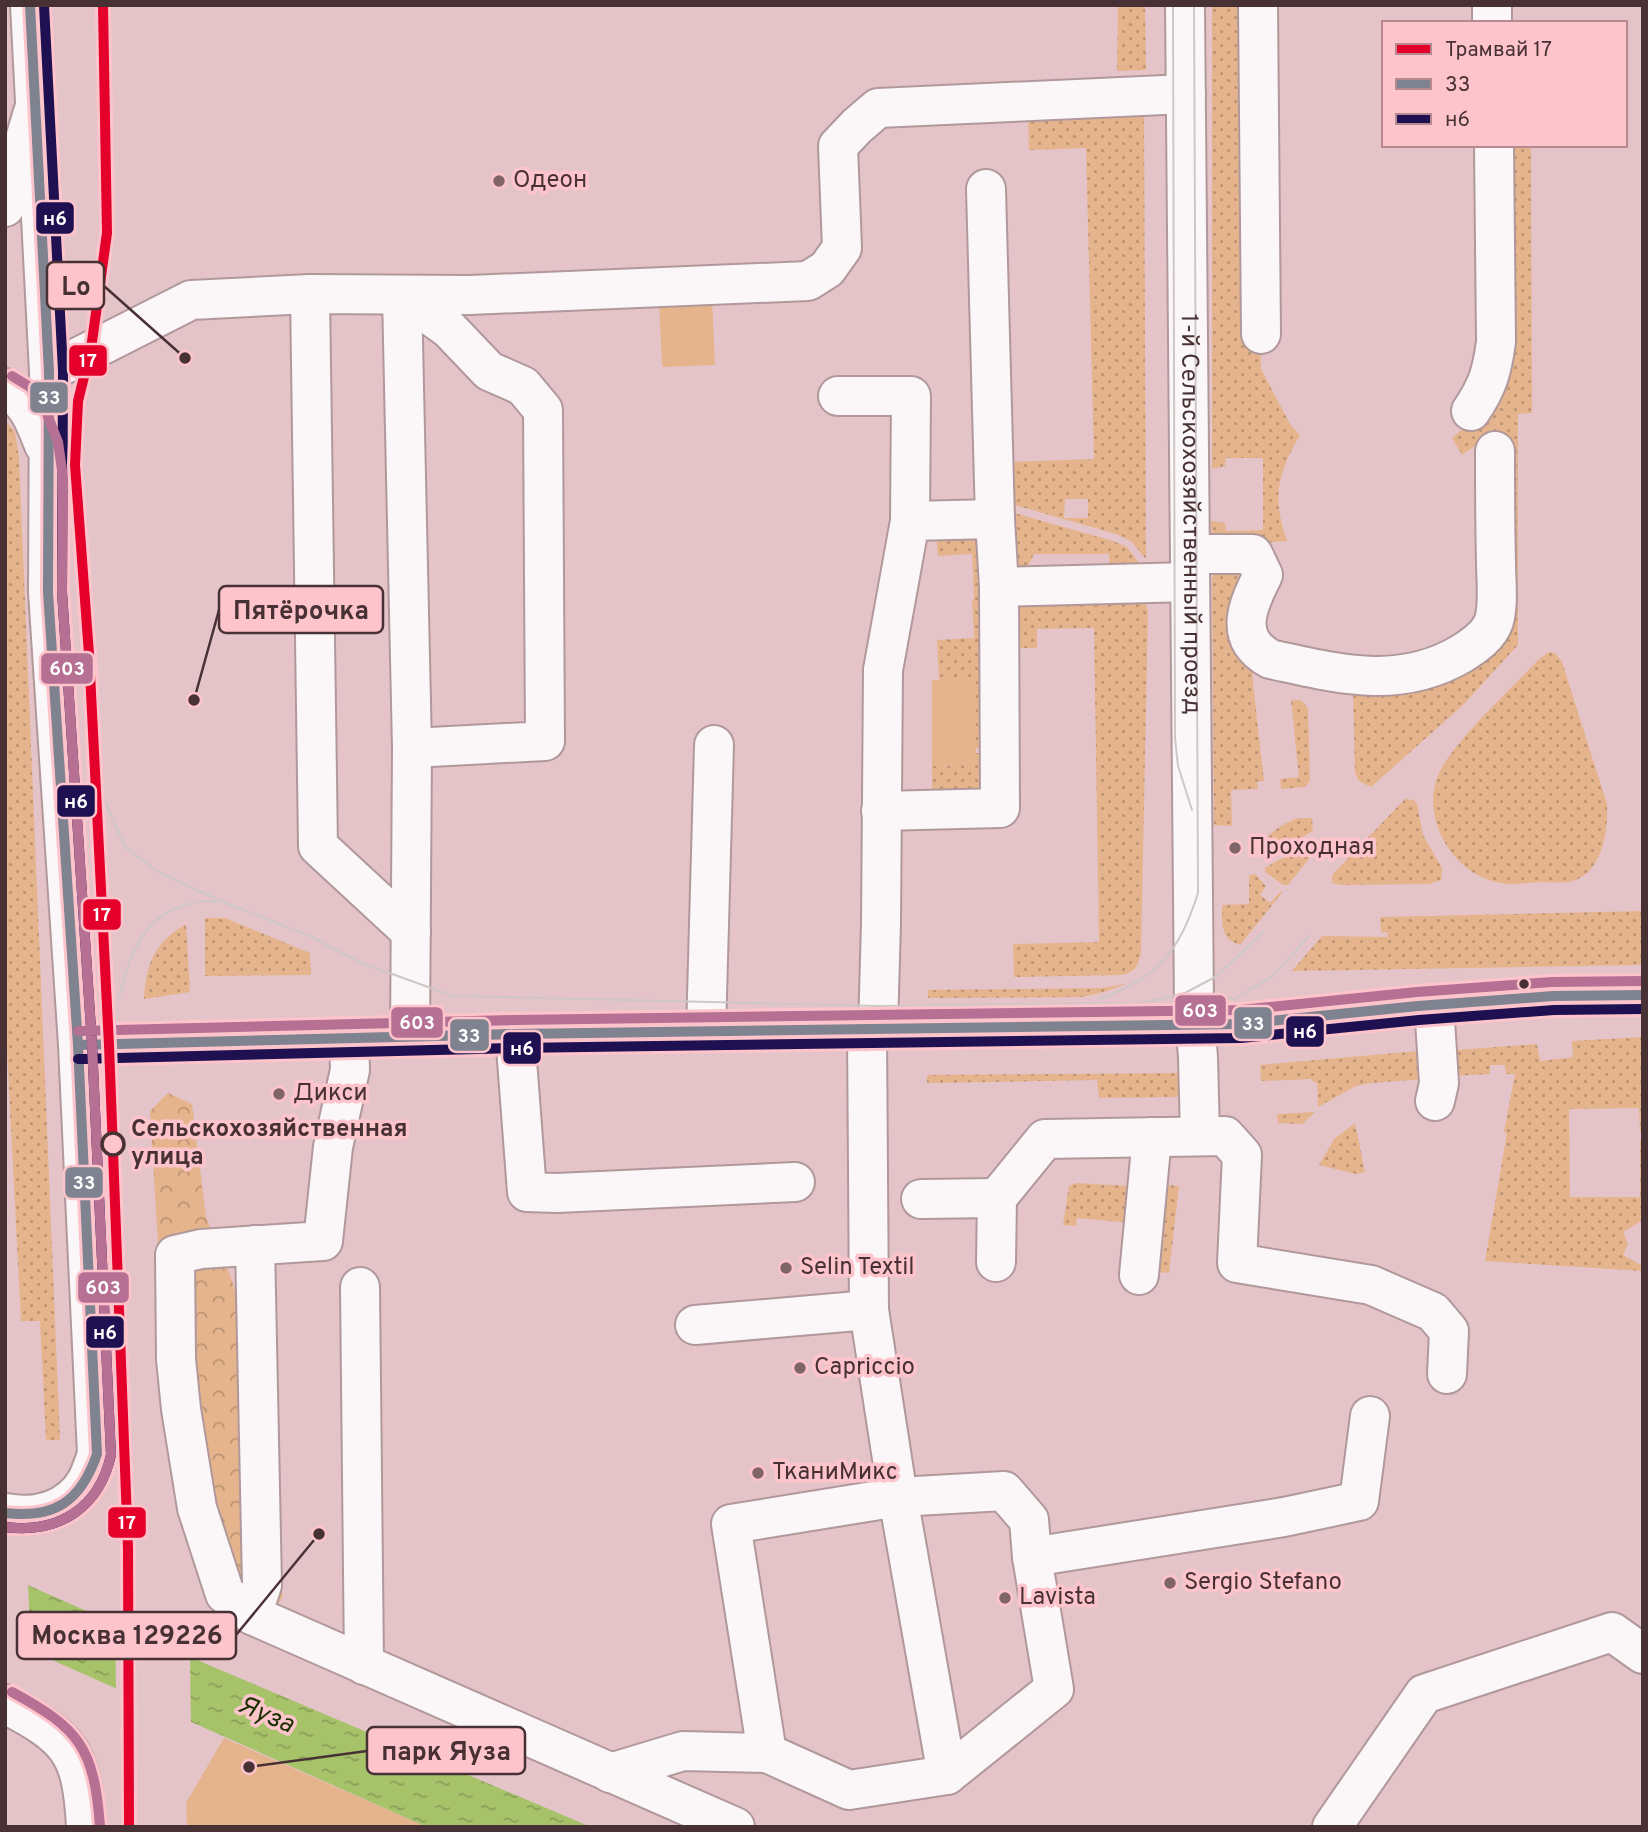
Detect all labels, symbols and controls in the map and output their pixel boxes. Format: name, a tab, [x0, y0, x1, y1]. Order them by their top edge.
legend	[1382, 21, 1627, 147]
text: Трамвай 17	[1445, 37, 1552, 64]
text: 33	[1445, 72, 1470, 99]
text: н6	[1445, 107, 1470, 134]
place label: Одеон	[513, 166, 587, 196]
marker: Одеон	[491, 173, 507, 189]
line badge: н6	[35, 201, 75, 235]
text: н6	[43, 208, 67, 232]
callout: Lo	[47, 262, 104, 309]
text: Lo	[61, 272, 91, 305]
street label: 1-й Сельскохозяйственный проезд	[1173, 314, 1206, 714]
line badge: 17	[68, 344, 108, 377]
text: 17	[79, 350, 97, 374]
line badge: 33	[29, 381, 69, 414]
text: 33	[38, 387, 60, 411]
callout: Пятёрочка	[219, 586, 383, 633]
text: Пятёрочка	[233, 596, 369, 629]
line badge: 603	[40, 652, 94, 685]
text: 603	[49, 658, 85, 682]
line badge: н6	[56, 784, 96, 818]
text: н6	[64, 791, 88, 815]
place label: Проходная	[1249, 833, 1375, 863]
marker: Проходная	[1227, 840, 1243, 856]
line badge: 17	[82, 898, 122, 931]
text: 17	[93, 904, 111, 928]
unlabelled marker	[1517, 977, 1531, 991]
line badge: 603	[1174, 994, 1227, 1027]
text: 603	[1182, 1000, 1218, 1024]
line badge: 603	[390, 1006, 444, 1039]
line badge: 33	[1233, 1006, 1273, 1040]
text: 603	[399, 1012, 435, 1036]
text: 33	[1242, 1013, 1264, 1037]
line badge: н6	[1285, 1015, 1325, 1048]
line badge: 33	[449, 1018, 490, 1052]
text: н6	[1293, 1021, 1317, 1045]
text: 33	[458, 1025, 480, 1049]
line badge: н6	[502, 1031, 542, 1065]
text: н6	[510, 1038, 534, 1062]
place label: Дикси	[293, 1079, 368, 1109]
marker: Дикси	[271, 1086, 287, 1102]
place label: Сельскохозяйственная улица	[131, 1115, 408, 1173]
marker: Сельскохозяйственная улица	[101, 1132, 125, 1156]
line badge: 33	[64, 1166, 104, 1199]
text: 33	[73, 1172, 95, 1196]
place label: Selin Textil	[800, 1253, 915, 1283]
marker: Selin Textil	[778, 1260, 794, 1276]
line badge: 603	[77, 1271, 130, 1304]
text: 603	[85, 1277, 121, 1301]
line badge: н6	[85, 1315, 125, 1349]
text: н6	[93, 1322, 117, 1346]
place label: Capriccio	[814, 1353, 915, 1383]
marker: Capriccio	[792, 1360, 808, 1376]
place label: ТканиМикс	[772, 1458, 898, 1488]
marker: ТканиМикс	[750, 1465, 766, 1481]
line badge: 17	[107, 1506, 147, 1539]
text: 17	[118, 1512, 136, 1536]
place label: Sergio Stefano	[1184, 1568, 1342, 1598]
marker: Sergio Stefano	[1162, 1575, 1178, 1591]
place label: Lavista	[1019, 1583, 1096, 1613]
marker: Lavista	[997, 1590, 1013, 1606]
callout: Москва 129226	[17, 1612, 236, 1659]
text: Москва 129226	[31, 1621, 223, 1654]
water label: Яуза	[233, 1690, 299, 1743]
callout: парк Яуза	[367, 1727, 525, 1774]
text: парк Яуза	[381, 1737, 511, 1770]

